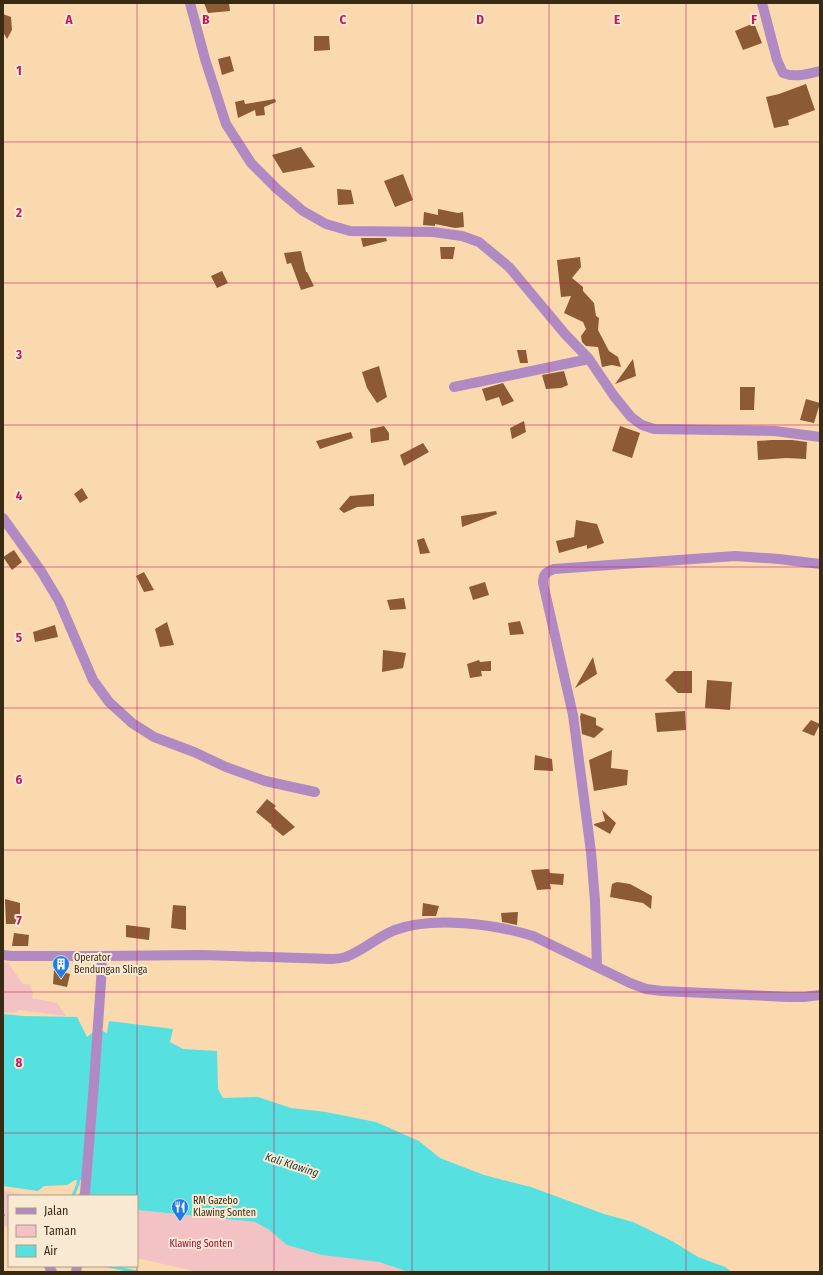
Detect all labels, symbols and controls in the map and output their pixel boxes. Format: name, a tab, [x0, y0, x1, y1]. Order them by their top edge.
text: A	[64, 12, 73, 27]
text: B	[202, 12, 210, 27]
text: C	[340, 12, 347, 27]
text: D	[476, 12, 484, 27]
text: E	[614, 12, 620, 27]
text: F	[751, 12, 757, 27]
text: 1	[16, 63, 22, 78]
text: 2	[15, 205, 22, 220]
text: 3	[15, 347, 22, 362]
text: 4	[16, 488, 23, 503]
text: 5	[16, 630, 22, 645]
text: 6	[16, 772, 23, 787]
text: 7	[16, 913, 22, 928]
place label: Operator Bendungan Slinga	[74, 952, 147, 976]
building icon: Operator Bendungan Slinga	[51, 954, 71, 979]
text: 8	[16, 1055, 23, 1070]
water label: Kali Klawing	[264, 1150, 321, 1180]
legend	[8, 1195, 138, 1267]
place label: RM Gazebo Klawing Sonten	[193, 1195, 256, 1219]
restaurant icon: RM Gazebo Klawing Sonten	[170, 1197, 190, 1222]
text: Jalan	[44, 1204, 68, 1218]
text: Taman	[44, 1224, 76, 1238]
park label: Klawing Sonten	[170, 1238, 232, 1250]
text: Air	[44, 1244, 58, 1258]

